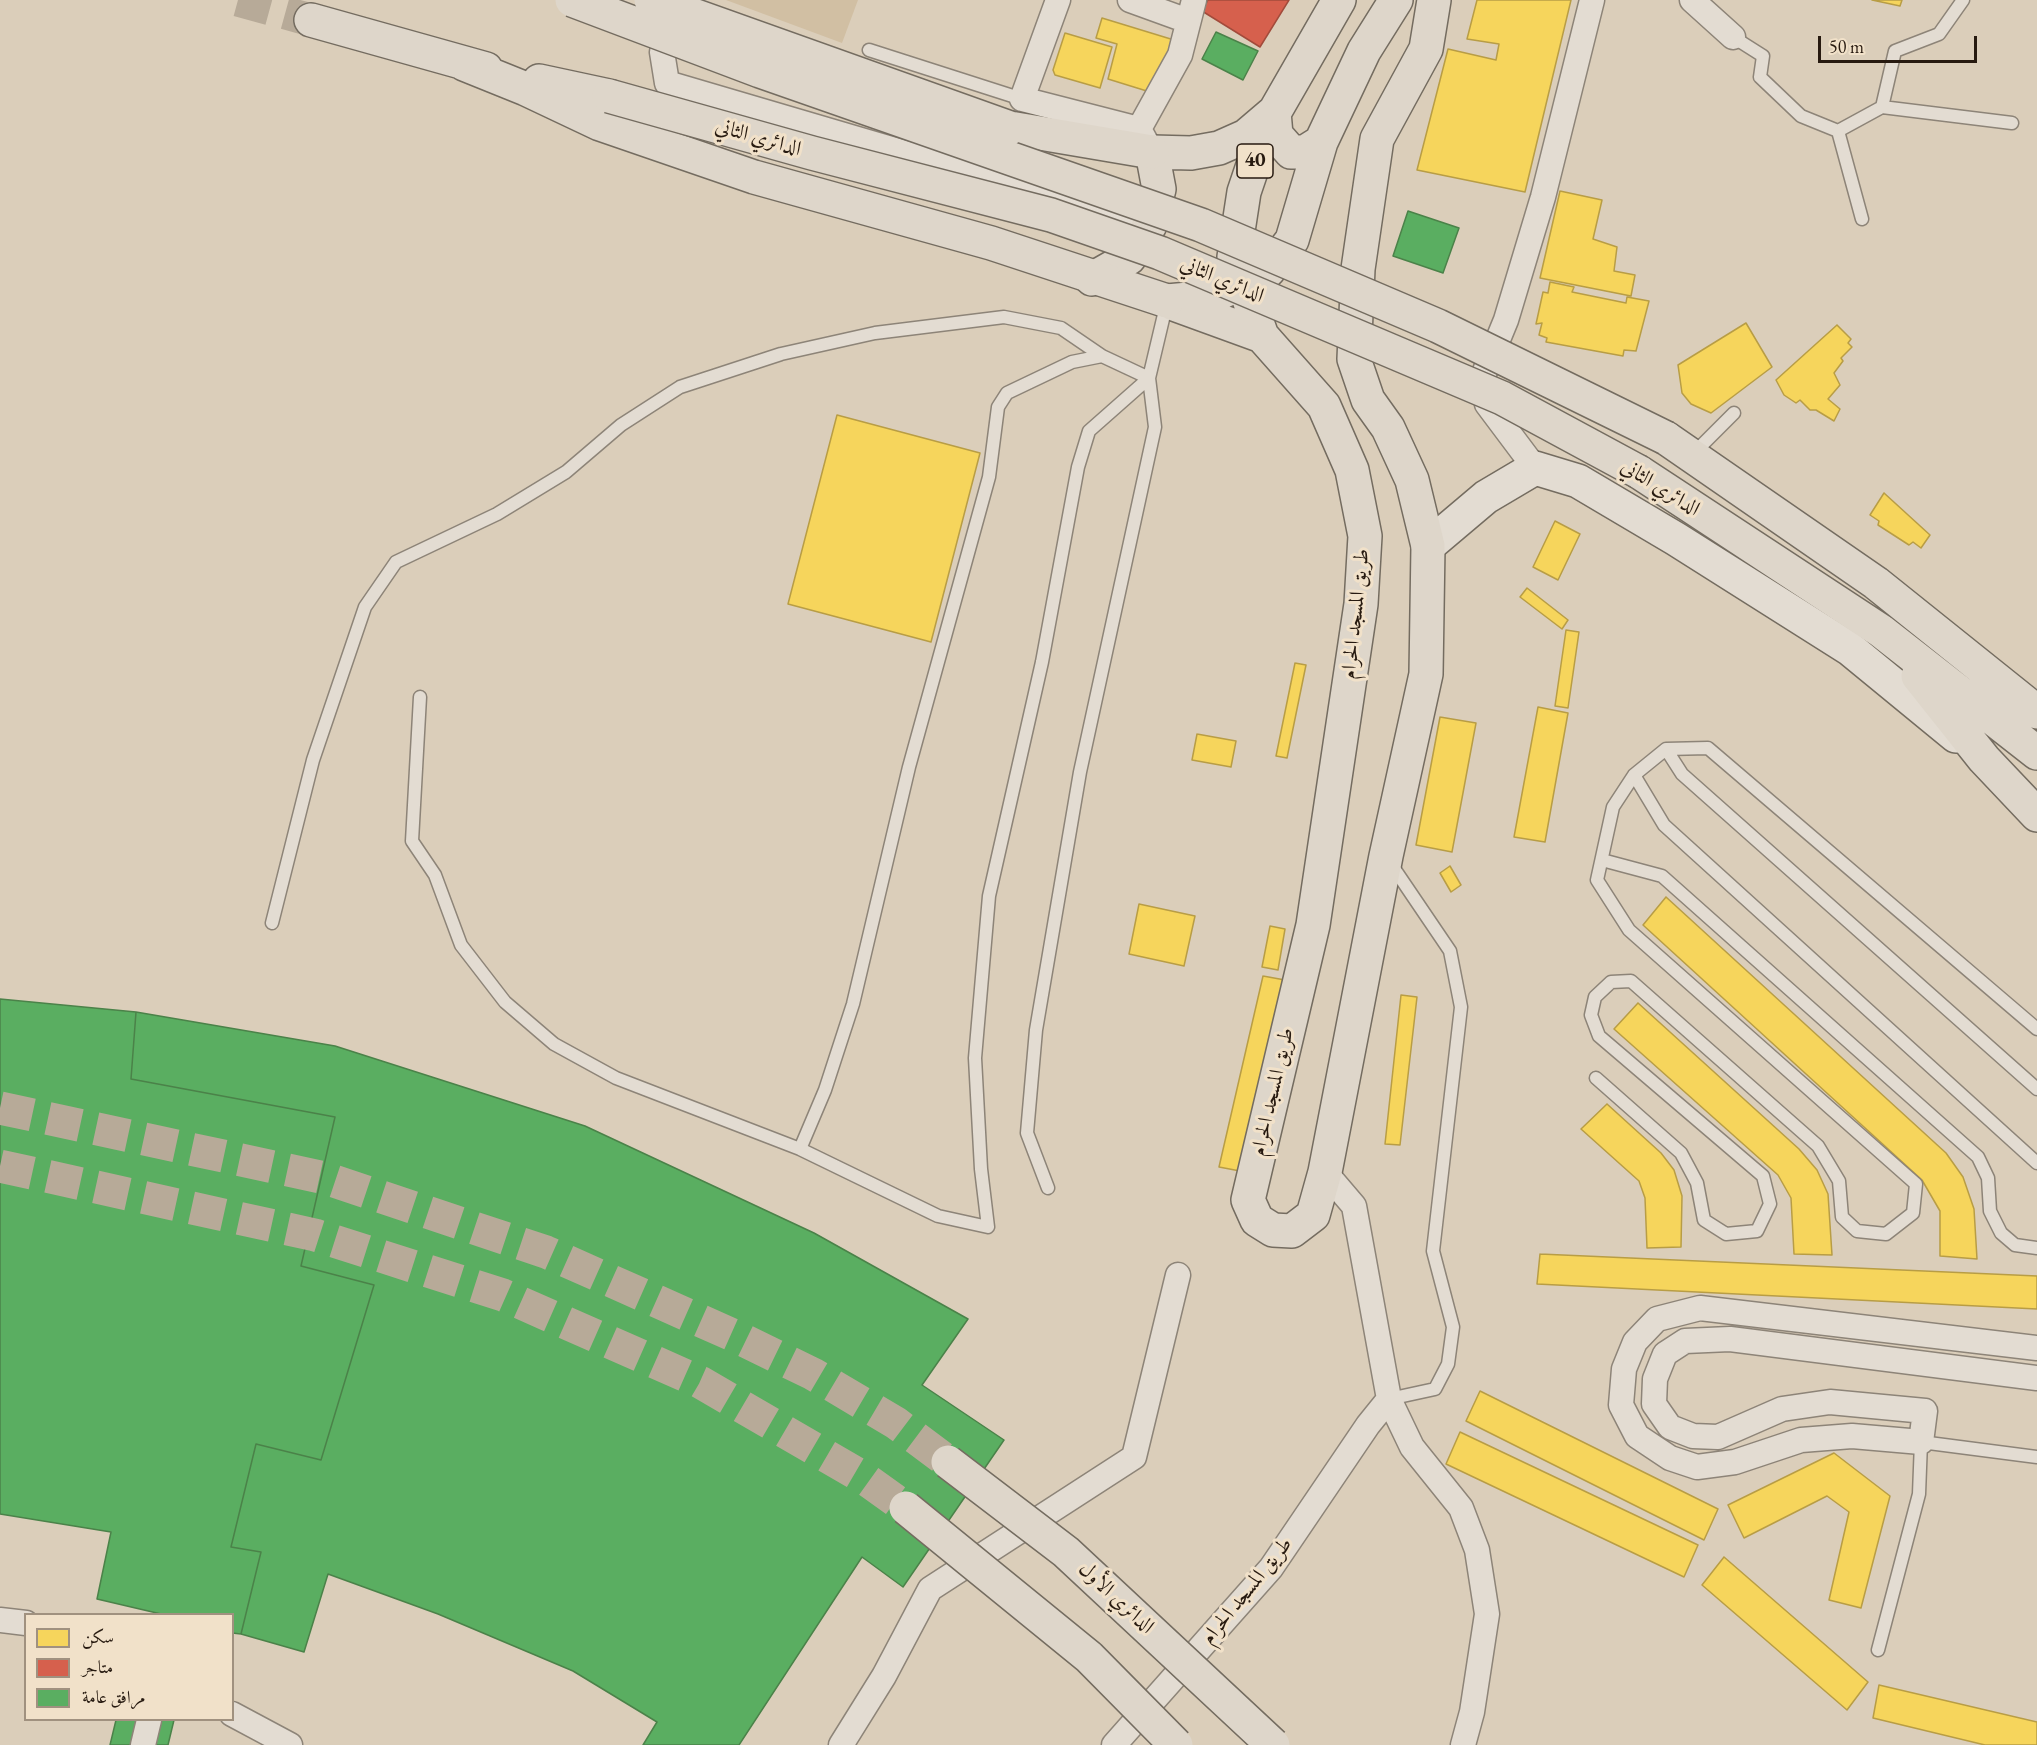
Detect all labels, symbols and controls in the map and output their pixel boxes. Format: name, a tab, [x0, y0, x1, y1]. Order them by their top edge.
scale bar	[1821, 24, 1980, 62]
text: 50 m	[1829, 35, 1864, 58]
street label: الدائري الثاني	[712, 114, 804, 162]
road number: 40	[1237, 144, 1273, 178]
street label: الدائري الثاني	[1176, 251, 1268, 309]
street label: الدائري الثاني	[1616, 454, 1704, 522]
street label: طريق المسجد الحرام	[1337, 548, 1375, 680]
street label: طريق المسجد الحرام	[1246, 1025, 1300, 1159]
street label: طريق المسجد الحرام	[1196, 1532, 1298, 1650]
street label: الدائري الأول	[1073, 1557, 1159, 1639]
legend	[24, 1613, 234, 1721]
text: سكن	[82, 1625, 114, 1648]
text: متاجر	[82, 1655, 113, 1678]
text: مرافق عامة	[82, 1685, 145, 1708]

